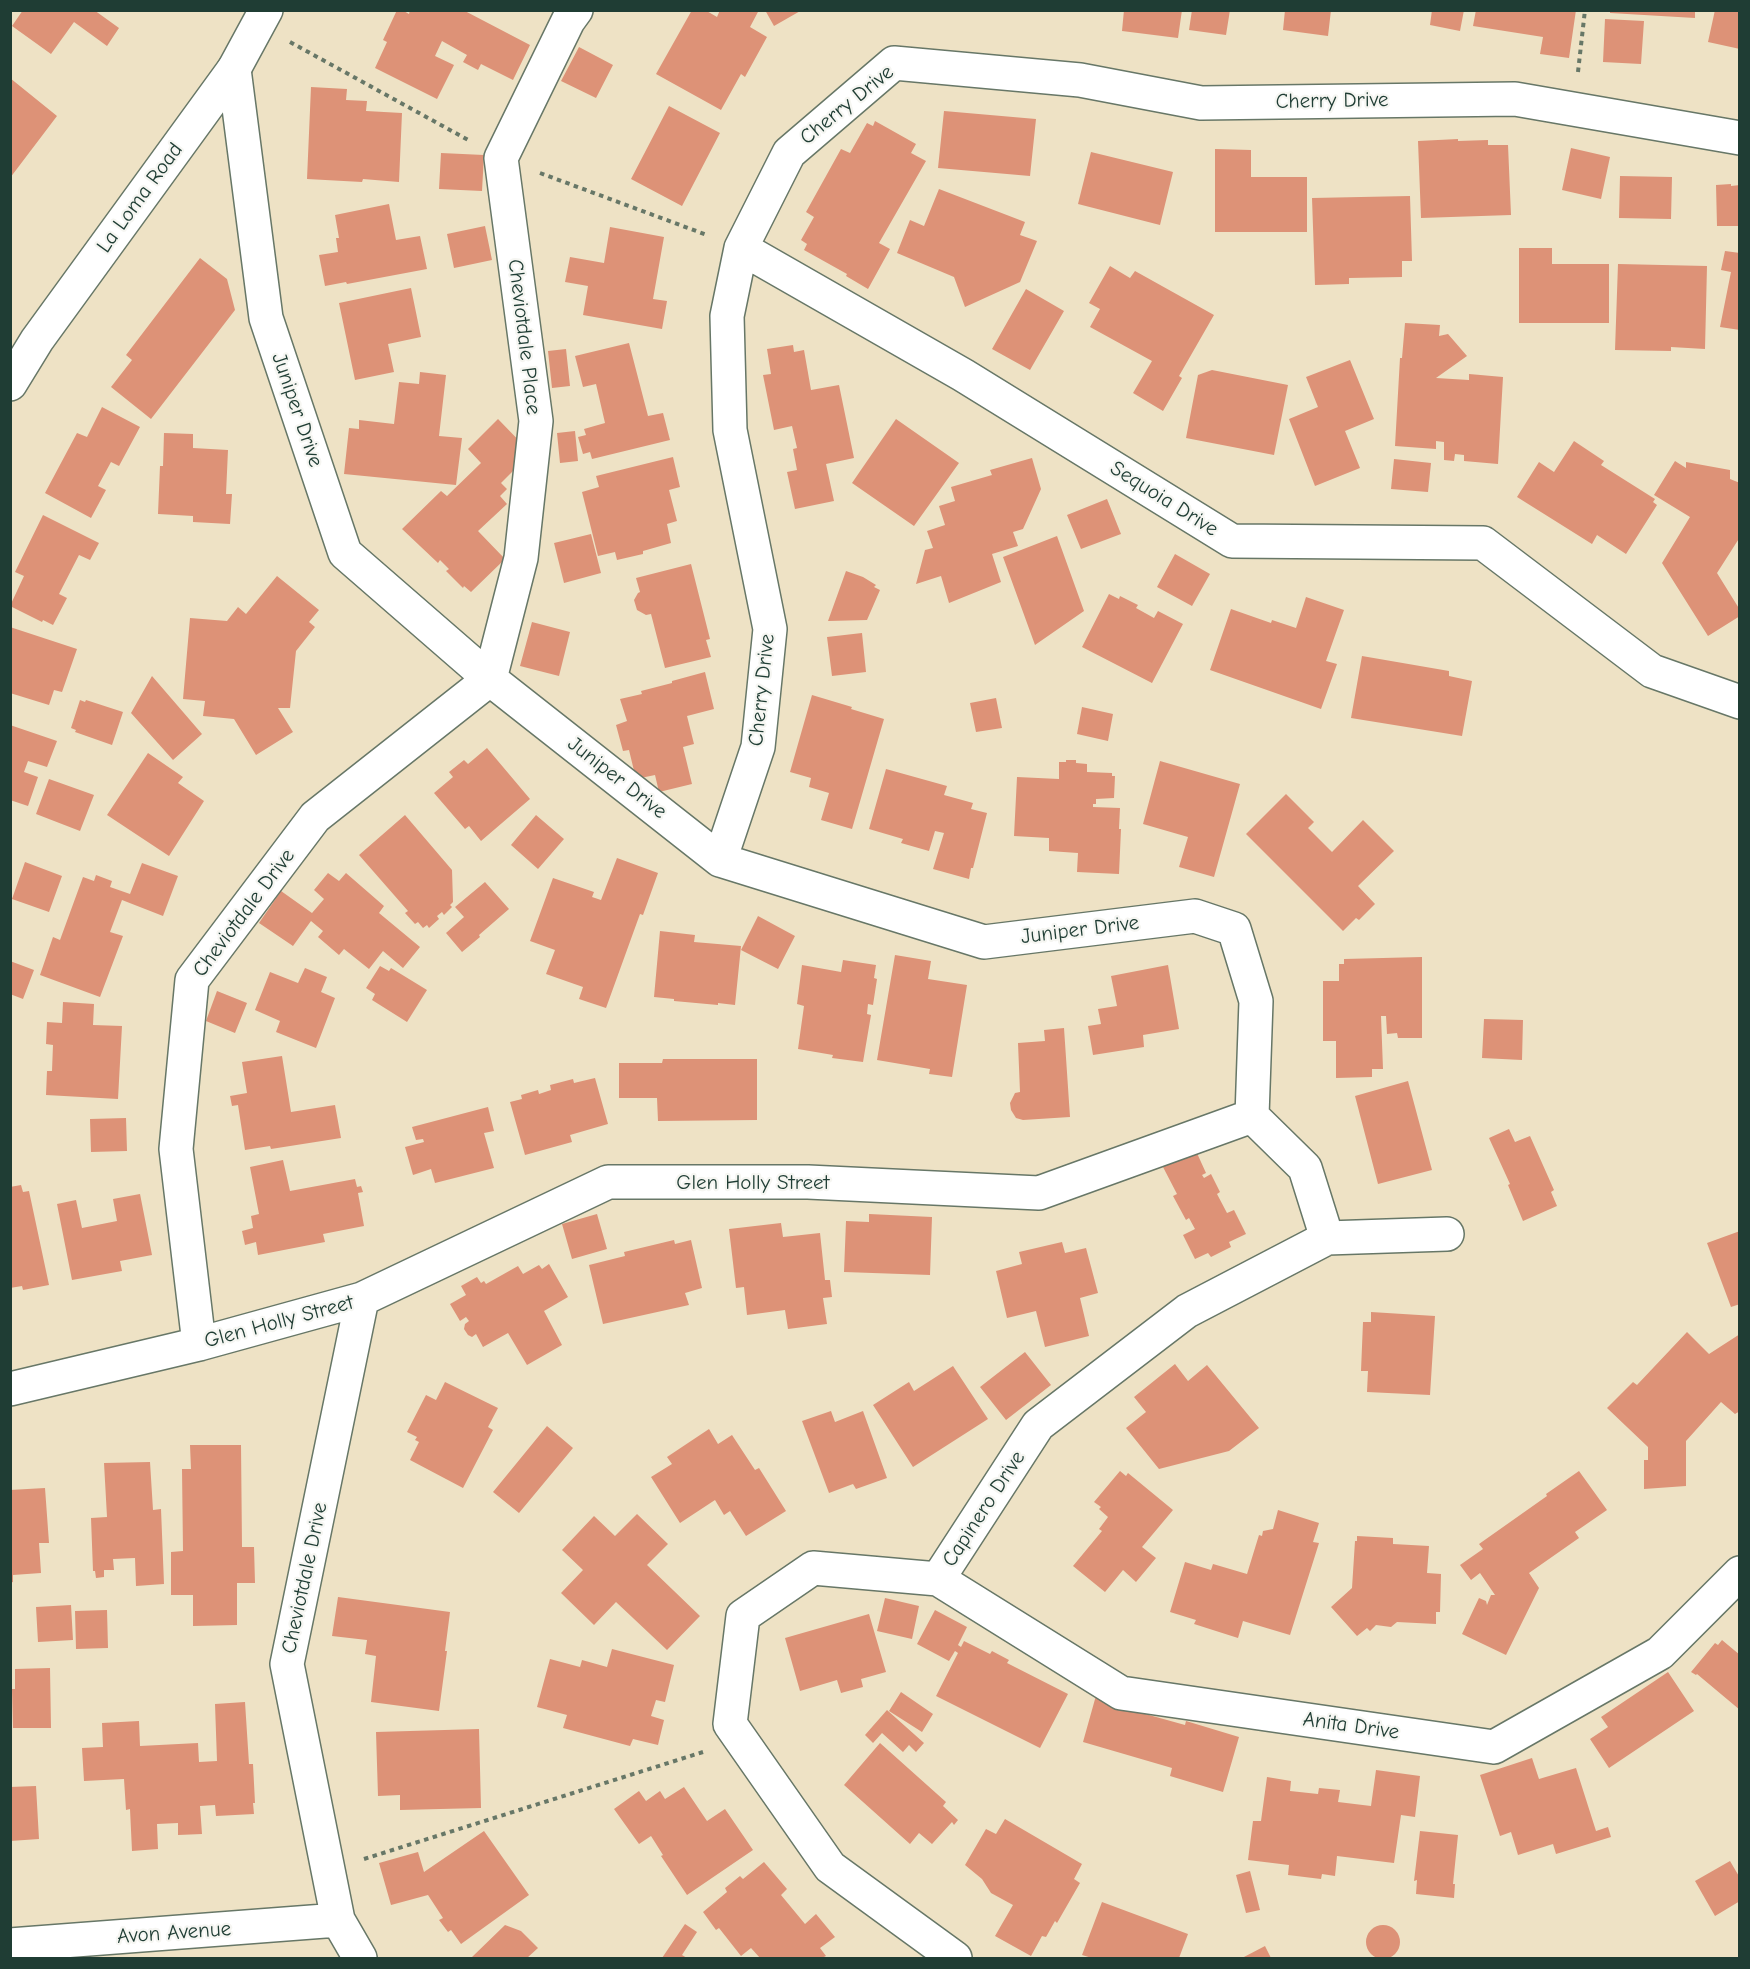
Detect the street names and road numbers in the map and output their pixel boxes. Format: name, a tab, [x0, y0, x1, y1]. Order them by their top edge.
street label: Cherry Drive	[795, 60, 899, 150]
street label: Cherry Drive	[1275, 87, 1389, 115]
street label: La Loma Road	[92, 138, 188, 258]
street label: Cheviotdale Place	[502, 258, 546, 416]
street label: Juniper Drive	[266, 350, 328, 470]
street label: Sequoia Drive	[1105, 456, 1223, 542]
street label: Cherry Drive	[744, 633, 780, 747]
street label: Juniper Drive	[562, 731, 672, 825]
street label: Cheviotdale Drive	[188, 844, 300, 982]
street label: Juniper Drive	[1019, 910, 1141, 950]
street label: Glen Holly Street	[676, 1170, 830, 1196]
street label: Glen Holly Street	[202, 1290, 356, 1354]
street label: Capinero Drive	[937, 1446, 1031, 1572]
street label: Cheviotdale Drive	[277, 1500, 333, 1656]
street label: Anita Drive	[1301, 1707, 1401, 1745]
street label: Avon Avenue	[116, 1916, 232, 1950]

